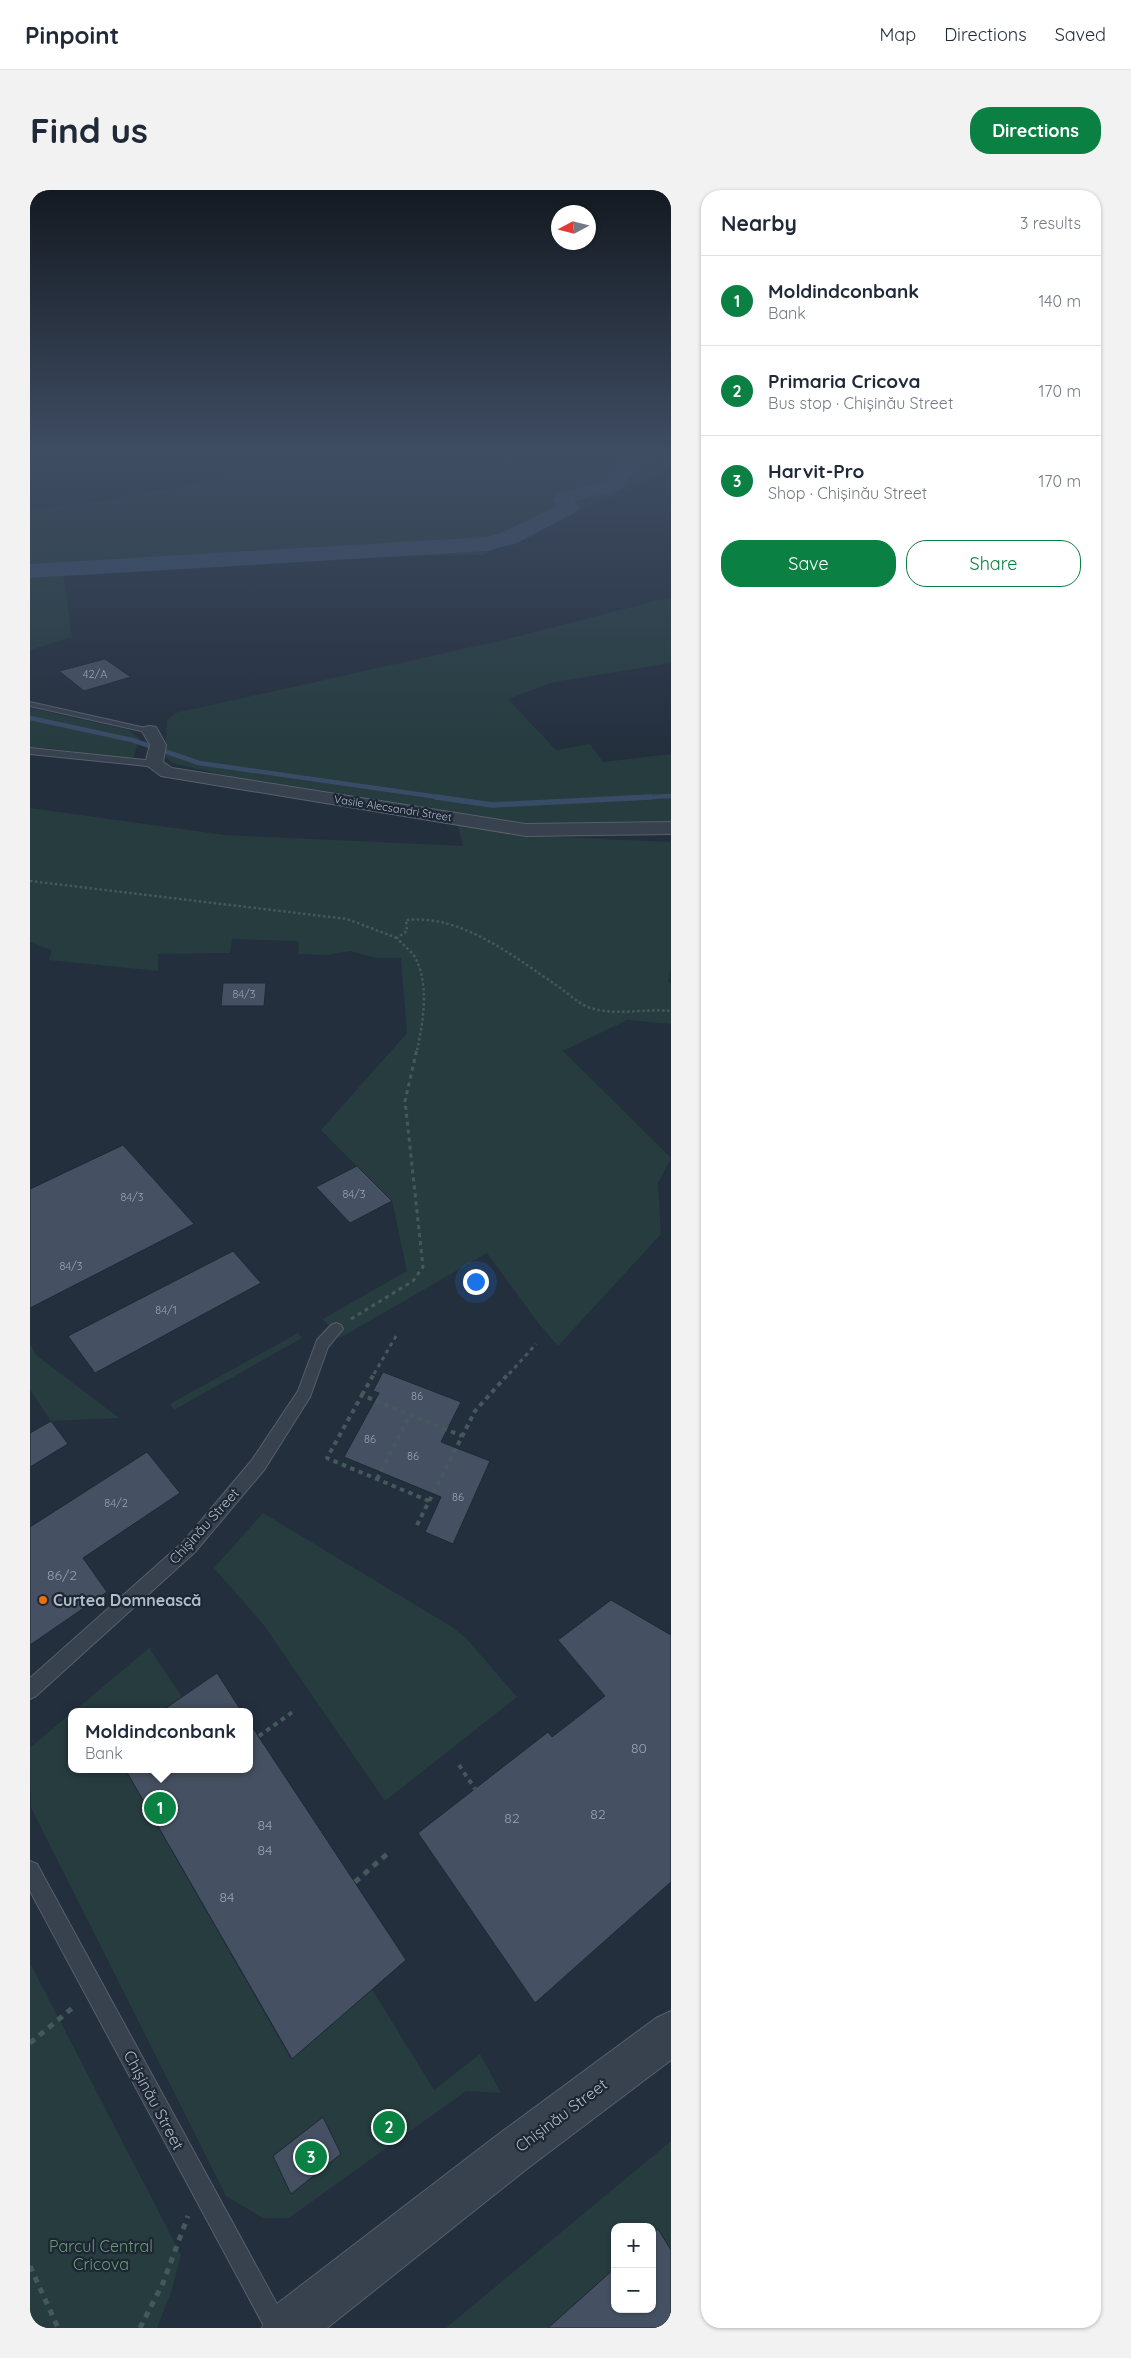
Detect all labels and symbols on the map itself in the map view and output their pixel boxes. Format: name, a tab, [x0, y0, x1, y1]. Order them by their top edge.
north arrow	[551, 205, 596, 250]
house number: 42/A	[83, 667, 107, 681]
street label: Vasile Alecsandri Street	[333, 792, 453, 824]
house number: 84/3	[232, 987, 256, 1001]
house number: 84/3	[342, 1187, 366, 1201]
house number: 84/3	[120, 1190, 144, 1204]
house number: 84/3	[59, 1259, 83, 1273]
your location	[463, 1269, 489, 1295]
house number: 84/1	[155, 1303, 177, 1317]
house number: 86	[411, 1389, 423, 1403]
house number: 86	[364, 1432, 376, 1446]
house number: 86	[407, 1449, 419, 1463]
street label: Chișinău Street	[165, 1484, 243, 1568]
house number: 86	[452, 1490, 464, 1504]
house number: 84/2	[104, 1496, 128, 1510]
house number: 86/2	[47, 1566, 77, 1584]
place label: Curtea Domnească	[53, 1590, 201, 1610]
marker: Curtea Domnească	[37, 1594, 49, 1606]
house number: 80	[631, 1739, 647, 1757]
pin: 1	[144, 1789, 176, 1827]
house number: 82	[590, 1805, 606, 1823]
house number: 82	[504, 1809, 520, 1827]
house number: 84	[258, 1816, 272, 1834]
house number: 84	[258, 1841, 272, 1859]
house number: 84	[220, 1888, 234, 1906]
street label: Chișinău Street	[119, 2047, 189, 2153]
street label: Chișinău Street	[511, 2074, 611, 2156]
pin: 2	[373, 2108, 405, 2146]
pin: 3	[295, 2138, 327, 2176]
park label: Parcul Central Cricova	[49, 2236, 153, 2274]

